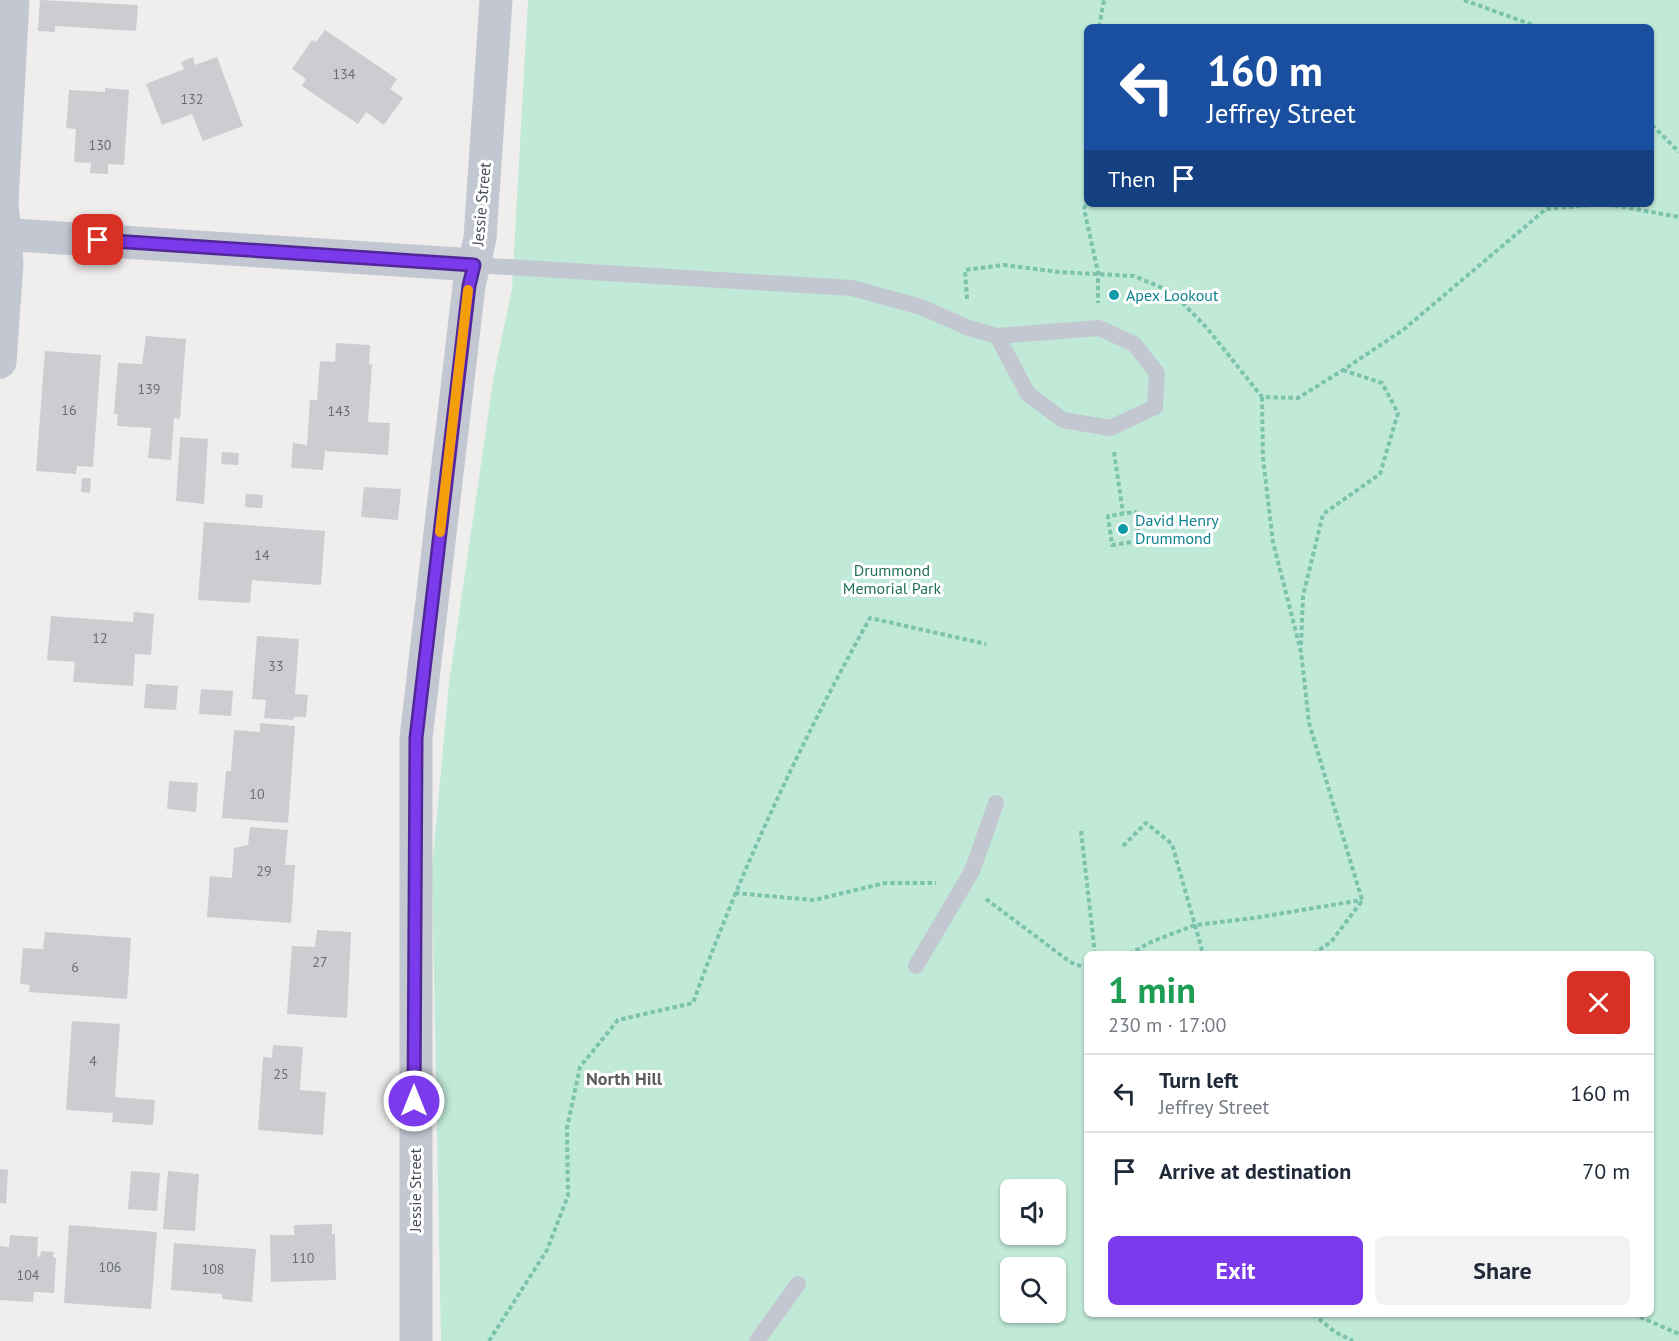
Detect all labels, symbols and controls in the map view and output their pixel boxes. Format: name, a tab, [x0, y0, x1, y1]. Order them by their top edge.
text: 160 m	[1207, 43, 1323, 98]
icon: left	[1108, 48, 1186, 126]
house number: 134	[333, 65, 356, 83]
house number: 132	[181, 90, 203, 108]
text: Jeffrey Street	[1207, 96, 1356, 130]
house number: 130	[89, 136, 112, 154]
street label: Jessie Street	[467, 161, 495, 248]
icon: arrive	[1167, 162, 1200, 195]
text: Then	[1108, 165, 1155, 193]
pin	[72, 214, 123, 265]
icon: arrive	[81, 223, 114, 256]
place label: Apex Lookout	[1126, 285, 1219, 305]
marker: Apex Lookout	[1107, 288, 1121, 302]
house number: 139	[138, 380, 160, 398]
house number: 16	[61, 401, 77, 419]
house number: 143	[328, 402, 350, 420]
place label: David Henry Drummond	[1135, 510, 1219, 548]
marker: David Henry Drummond	[1116, 522, 1130, 536]
house number: 14	[254, 546, 270, 564]
park label: Drummond Memorial Park	[843, 560, 942, 598]
house number: 12	[92, 629, 108, 647]
house number: 33	[268, 657, 284, 675]
house number: 10	[249, 785, 265, 803]
house number: 29	[256, 862, 272, 880]
house number: 27	[312, 953, 328, 971]
house number: 6	[71, 958, 79, 976]
text: 1 min	[1108, 966, 1196, 1013]
button: close	[1567, 971, 1630, 1034]
text: 230 m · 17:00	[1108, 1012, 1226, 1038]
house number: 4	[89, 1052, 97, 1070]
house number: 25	[273, 1065, 289, 1083]
text: Turn left	[1159, 1066, 1239, 1094]
district label: North Hill	[586, 1067, 663, 1090]
position arrow	[382, 1069, 446, 1133]
icon: left	[1108, 1077, 1141, 1110]
text: 160 m	[1570, 1079, 1630, 1107]
text: Jeffrey Street	[1159, 1094, 1269, 1120]
street label: Jessie Street	[405, 1148, 425, 1233]
icon: arrive	[1108, 1155, 1141, 1188]
text: Arrive at destination	[1159, 1157, 1351, 1185]
text: 70 m	[1582, 1157, 1630, 1185]
map controls	[1000, 1179, 1066, 1323]
button: sound	[1000, 1179, 1066, 1245]
button: Exit	[1108, 1236, 1363, 1305]
button: Share	[1375, 1236, 1630, 1305]
house number: 110	[292, 1249, 315, 1267]
button: search	[1000, 1257, 1066, 1323]
house number: 106	[99, 1258, 121, 1276]
house number: 108	[202, 1260, 224, 1278]
house number: 104	[17, 1266, 40, 1284]

